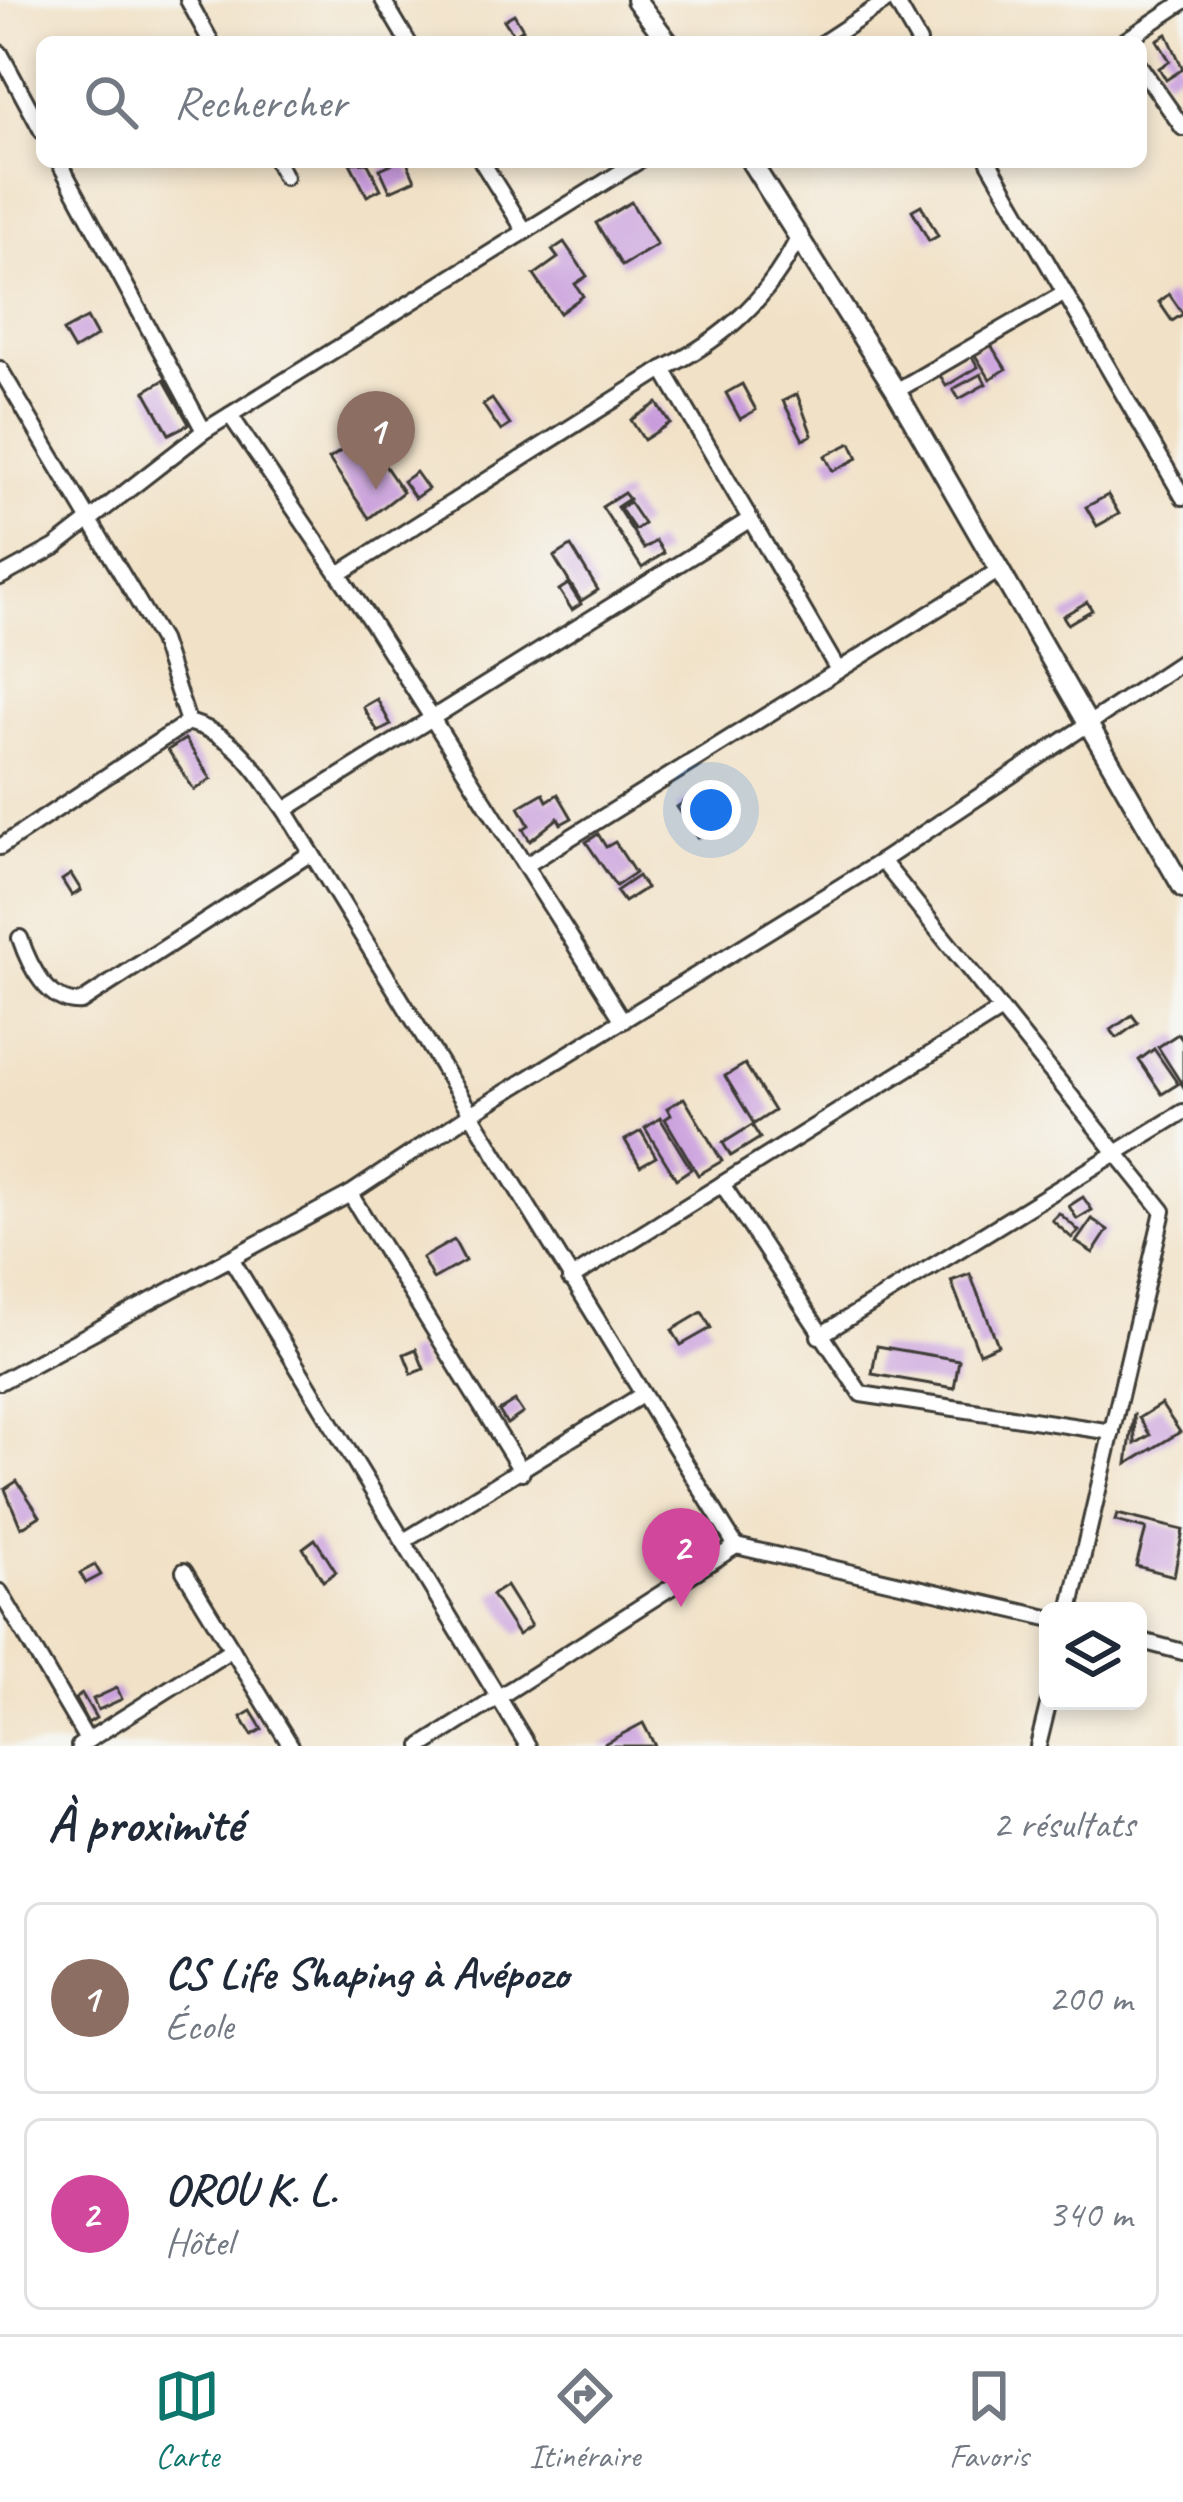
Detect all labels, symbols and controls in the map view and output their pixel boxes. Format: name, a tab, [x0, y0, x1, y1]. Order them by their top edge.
search box	[36, 36, 1147, 168]
icon: search	[78, 69, 144, 135]
text: Rechercher	[174, 74, 347, 131]
pin: 1	[337, 391, 415, 490]
your location	[681, 780, 741, 840]
pin: 2	[642, 1508, 720, 1607]
map controls	[1039, 1602, 1147, 1710]
button: layers	[1039, 1602, 1147, 1710]
text: À proximité	[48, 1792, 242, 1856]
text: 2 résultats	[992, 1800, 1135, 1849]
text: CS Life Shaping à Avépozo	[165, 1945, 568, 2002]
text: 1	[81, 1974, 99, 2023]
text: 200 m	[1048, 1974, 1132, 2023]
text: École	[165, 2002, 233, 2051]
text: OROU K. L.	[165, 2161, 337, 2218]
text: 2	[81, 2190, 99, 2239]
text: 340 m	[1048, 2190, 1132, 2239]
text: Hôtel	[165, 2218, 233, 2267]
tab: Carte	[154, 2363, 220, 2477]
tab: Itinéraire	[529, 2363, 640, 2477]
tab: Favoris	[949, 2363, 1029, 2477]

